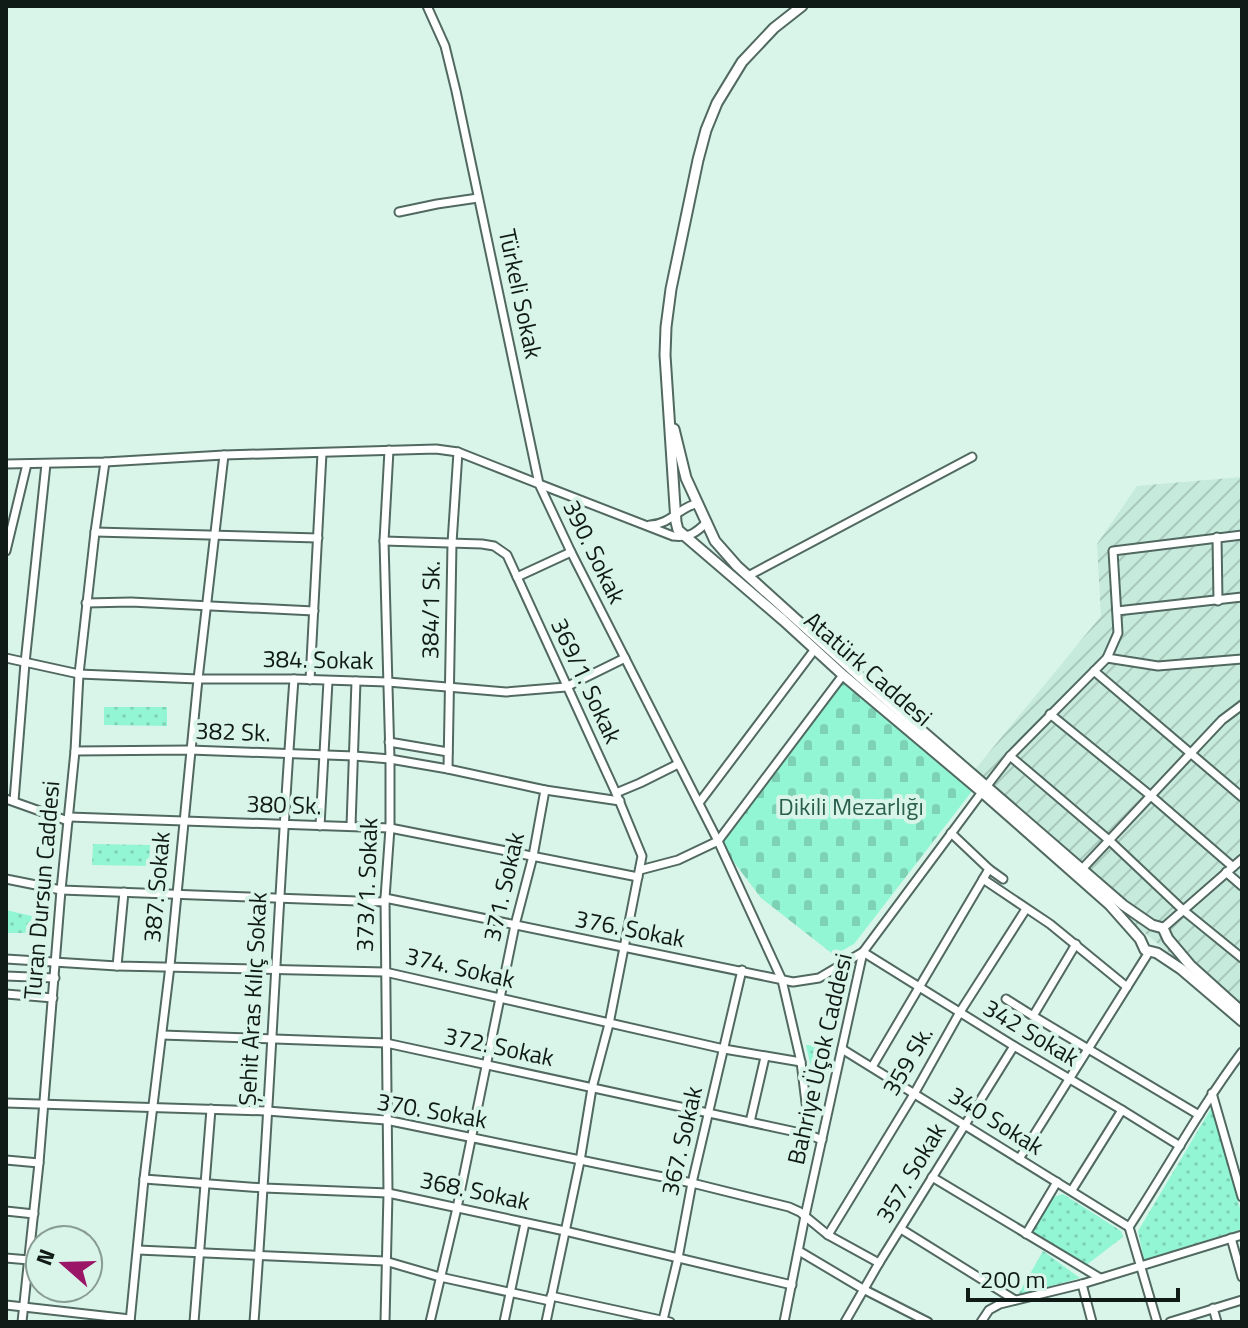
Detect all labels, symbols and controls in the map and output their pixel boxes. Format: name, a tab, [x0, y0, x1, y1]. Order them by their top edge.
street label: Türkeli Sokak	[490, 226, 552, 362]
street label: 390. Sokak	[554, 494, 636, 610]
street label: 384/1 Sk.	[411, 560, 449, 660]
street label: Atatürk Caddesi	[797, 602, 941, 734]
street label: 369/1. Sokak	[542, 612, 632, 750]
street label: 384. Sokak	[262, 640, 375, 678]
street label: 382 Sk.	[195, 712, 271, 750]
street label: Turan Dursun Caddesi	[14, 779, 68, 1001]
street label: 380 Sk.	[246, 785, 322, 823]
park label: Dikili Mezarlığı	[778, 788, 924, 824]
street label: 373/1. Sokak	[346, 817, 386, 953]
street label: 371. Sokak	[473, 828, 533, 945]
street label: 387. Sokak	[133, 829, 179, 944]
street label: Şehit Aras Kılıç Sokak	[228, 891, 276, 1107]
street label: 376. Sokak	[572, 900, 689, 956]
street label: 374. Sokak	[402, 937, 519, 997]
street label: Bahriye Üçok Caddesi	[777, 949, 861, 1168]
street label: 342 Sokak	[977, 989, 1087, 1075]
street label: 372. Sokak	[441, 1017, 558, 1075]
street label: 359 Sk.	[873, 1019, 942, 1102]
street label: 340 Sokak	[942, 1077, 1052, 1164]
street label: 367. Sokak	[651, 1082, 711, 1199]
street label: 370. Sokak	[374, 1083, 491, 1138]
street label: 357. Sokak	[866, 1115, 955, 1230]
street label: 368. Sokak	[417, 1161, 534, 1219]
north arrow	[24, 1224, 104, 1304]
text: N	[27, 1244, 64, 1270]
scale bar	[968, 1252, 1178, 1302]
text: 200 m	[980, 1261, 1046, 1297]

